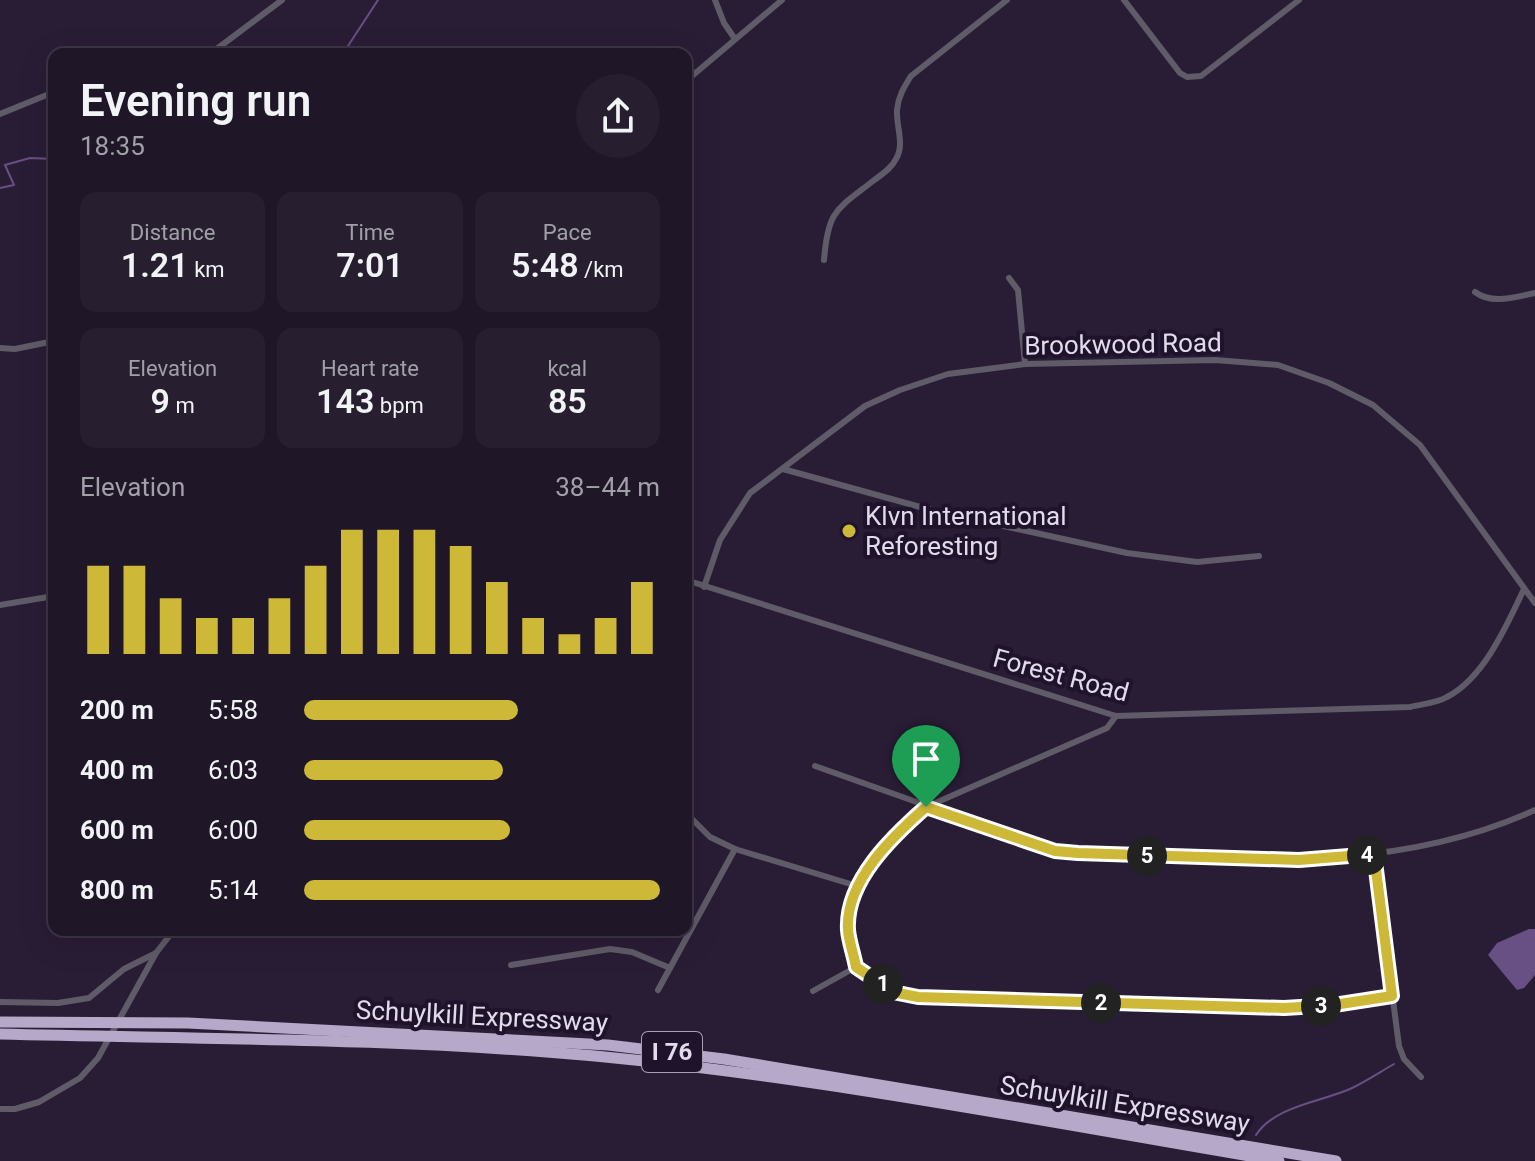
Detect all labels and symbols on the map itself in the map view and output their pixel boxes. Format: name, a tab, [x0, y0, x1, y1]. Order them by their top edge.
street label: Brookwood Road	[1024, 327, 1222, 361]
place label: Klvn International Reforesting	[865, 501, 1067, 561]
marker: Klvn International Reforesting	[840, 522, 858, 540]
street label: Forest Road	[990, 642, 1132, 708]
pin	[892, 725, 960, 807]
pin: 4	[1347, 835, 1387, 875]
pin: 5	[1127, 836, 1167, 876]
pin: 1	[863, 964, 903, 1004]
pin: 2	[1081, 983, 1121, 1023]
pin: 3	[1301, 986, 1341, 1026]
street label: Schuylkill Expressway	[355, 994, 609, 1038]
road number: I 76	[642, 1032, 702, 1072]
street label: Schuylkill Expressway	[998, 1069, 1252, 1139]

